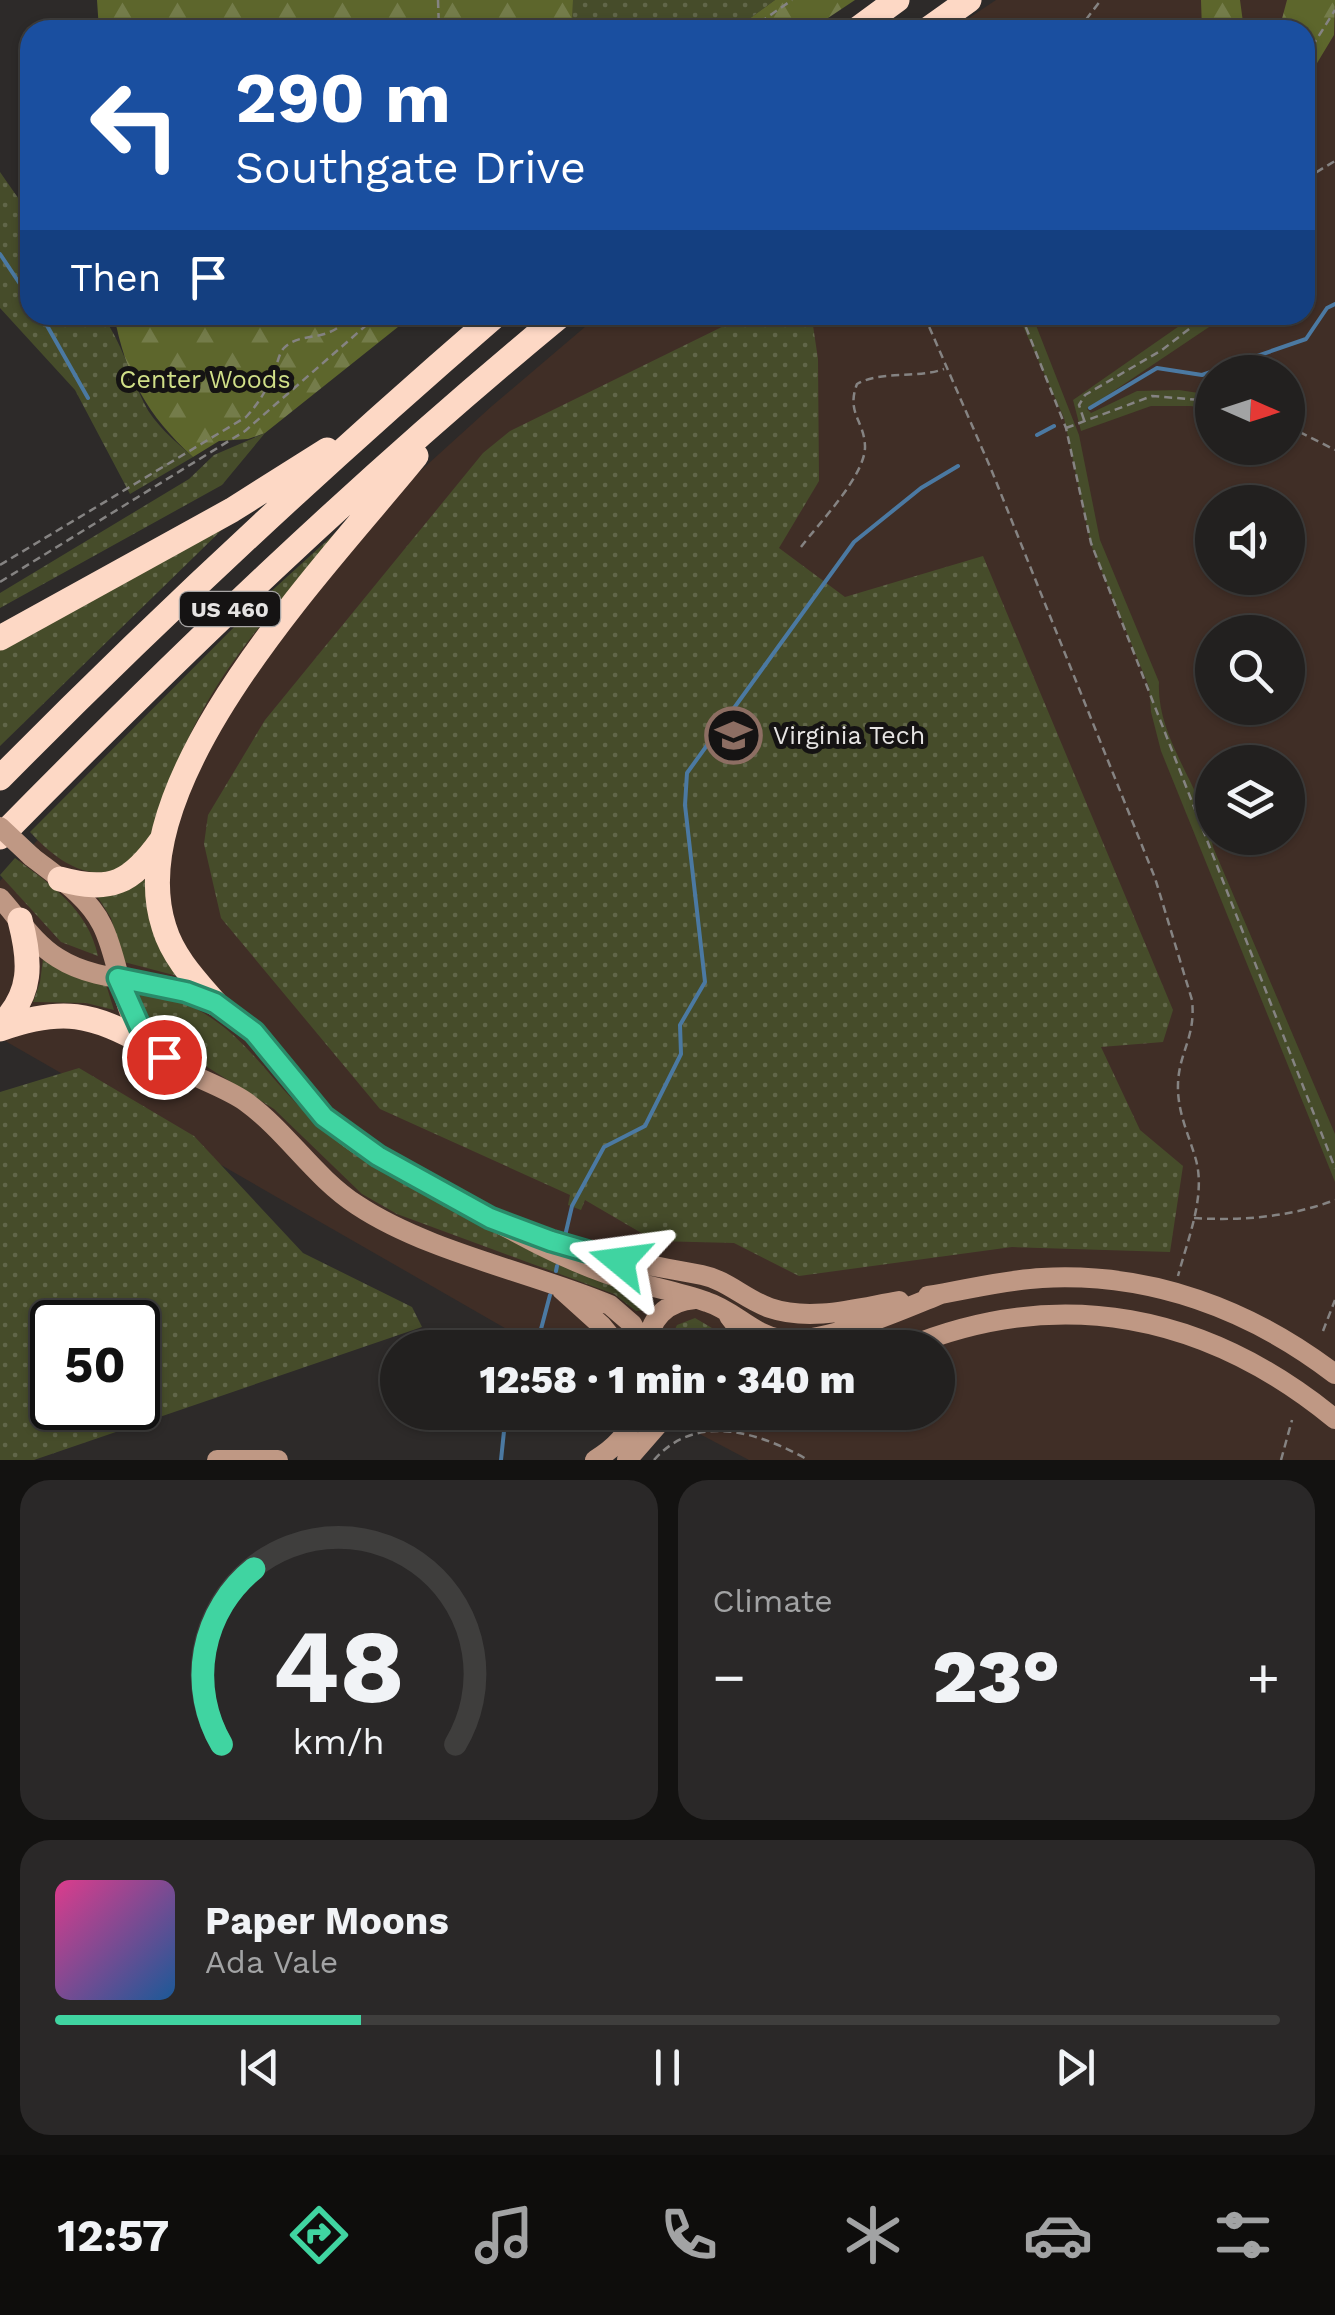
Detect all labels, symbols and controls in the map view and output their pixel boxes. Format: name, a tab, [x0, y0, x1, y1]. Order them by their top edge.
text: 290 m	[235, 57, 451, 139]
icon: left	[70, 60, 200, 190]
text: Southgate Drive	[235, 141, 586, 194]
icon: arrive	[181, 250, 236, 305]
text: Then	[70, 256, 161, 300]
north arrow	[1195, 355, 1305, 465]
map controls	[1195, 355, 1305, 855]
park label: Center Woods	[119, 365, 291, 394]
button: sound	[1195, 485, 1305, 595]
road number: US 460	[180, 592, 280, 626]
button: search	[1195, 615, 1305, 725]
school or university icon: Virginia Tech	[704, 705, 764, 765]
place label: Virginia Tech	[773, 721, 925, 750]
button: layers	[1195, 745, 1305, 855]
pin	[122, 1015, 207, 1100]
icon: arrive	[137, 1030, 192, 1085]
position arrow	[568, 1209, 672, 1313]
speed limit sign: 50	[30, 1300, 160, 1430]
text: 12:58 · 1 min · 340 m	[480, 1358, 855, 1402]
text: Climate	[713, 1582, 833, 1620]
text: 48	[273, 1605, 405, 1727]
text: 23°	[932, 1632, 1060, 1720]
text: −	[713, 1645, 746, 1709]
text: +	[1247, 1645, 1280, 1709]
text: km/h	[293, 1721, 385, 1763]
text: Paper Moons	[205, 1899, 449, 1943]
text: Ada Vale	[205, 1943, 338, 1981]
icon: previous	[232, 2040, 287, 2095]
icon: pause	[640, 2040, 695, 2095]
icon: next	[1048, 2040, 1103, 2095]
icon: directions	[284, 2200, 354, 2270]
icon: music	[469, 2200, 539, 2270]
icon: phone	[654, 2200, 724, 2270]
icon: climate	[838, 2200, 908, 2270]
icon: car	[1023, 2200, 1093, 2270]
icon: filters	[1208, 2200, 1278, 2270]
text: 12:57	[57, 2209, 169, 2262]

